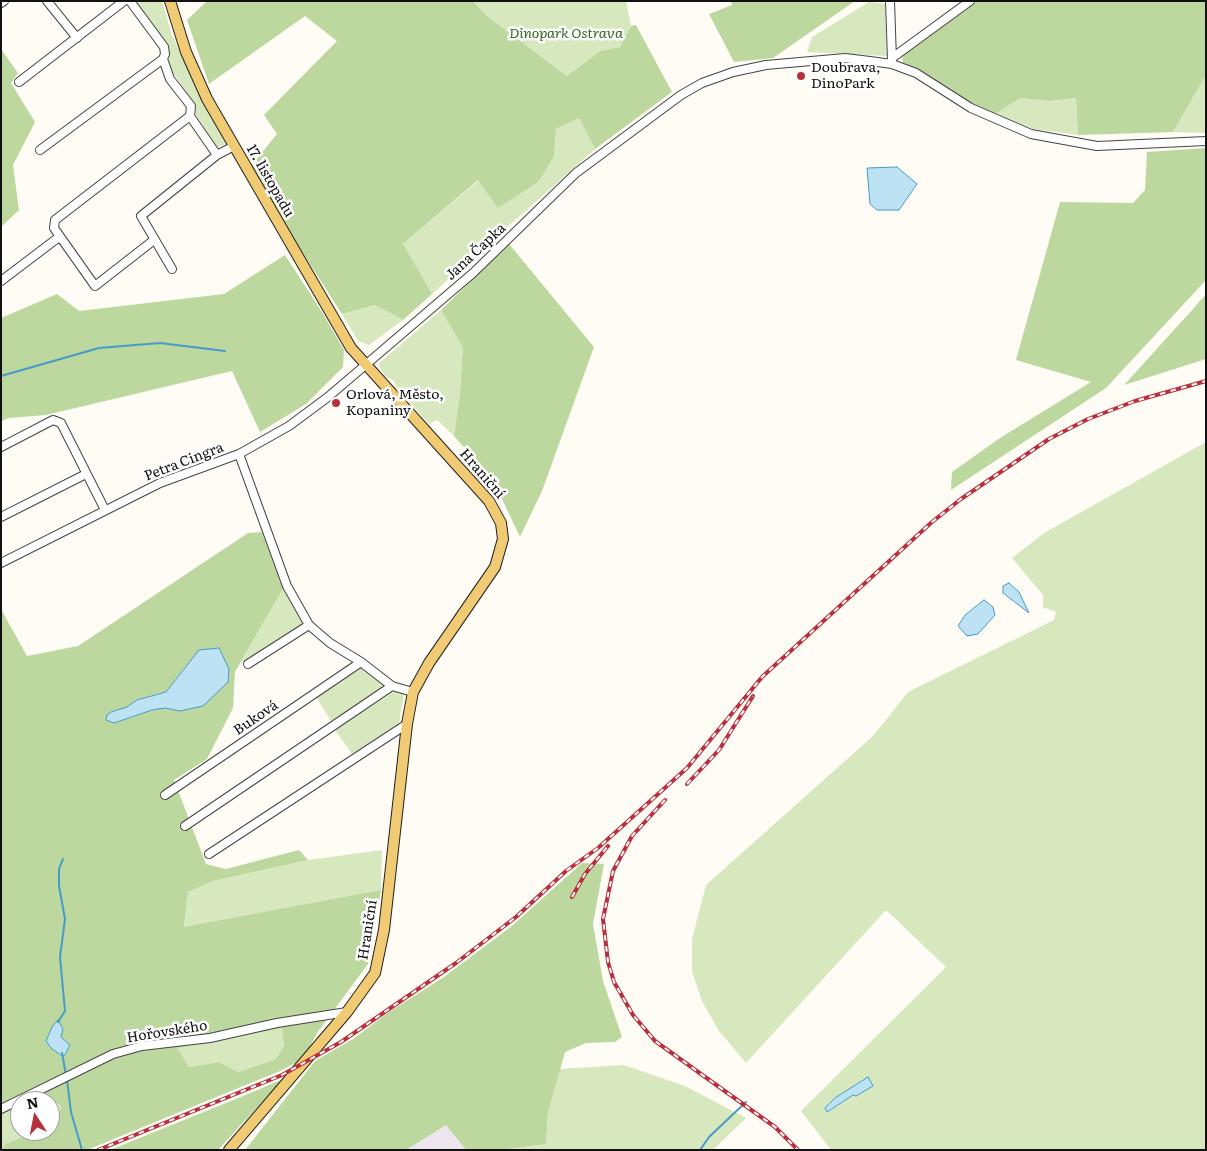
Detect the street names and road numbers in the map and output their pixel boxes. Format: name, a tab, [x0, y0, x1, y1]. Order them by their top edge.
street label: 17. listopadu	[242, 142, 298, 220]
street label: Jana Čapka	[443, 220, 509, 284]
street label: Petra Cingra	[142, 439, 226, 485]
street label: Hraniční	[456, 446, 508, 502]
street label: Buková	[231, 697, 281, 739]
street label: Hraniční	[355, 899, 381, 961]
street label: Hořovského	[126, 1017, 208, 1047]

